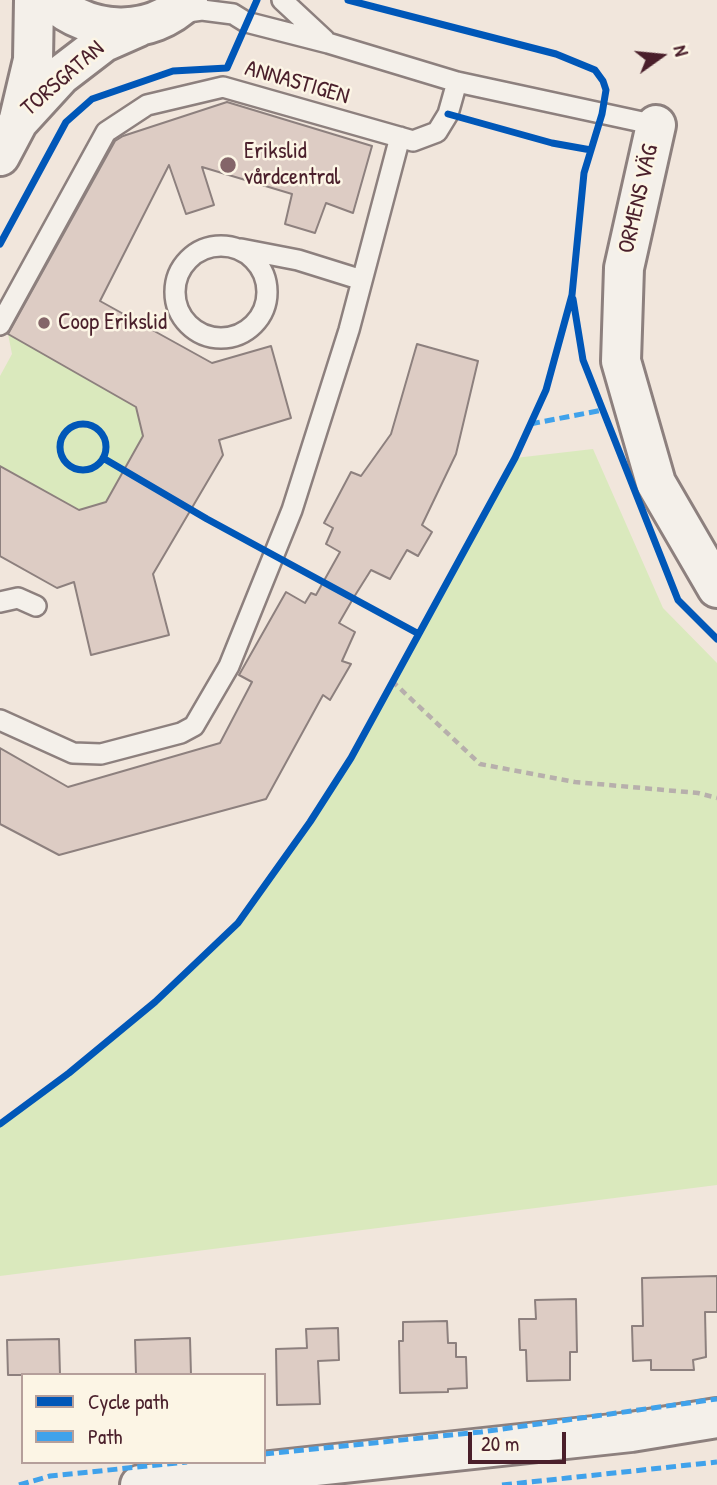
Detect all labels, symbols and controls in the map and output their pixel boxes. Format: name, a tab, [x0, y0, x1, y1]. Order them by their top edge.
north arrow	[626, 21, 696, 91]
street label: TORSGATAN	[16, 35, 110, 123]
text: N	[667, 42, 695, 59]
street label: ANNASTIGEN	[242, 55, 352, 111]
place label: Erikslid vårdcentral	[244, 138, 340, 192]
street label: ORMENS VÄG	[613, 142, 665, 256]
marker: Erikslid vårdcentral	[218, 155, 238, 175]
place label: Coop Erikslid	[58, 309, 167, 337]
marker: Coop Erikslid	[36, 315, 52, 331]
legend	[21, 1373, 266, 1464]
text: Cycle path	[88, 1387, 169, 1416]
scale bar	[472, 1418, 570, 1462]
text: Path	[88, 1422, 122, 1451]
text: 20 m	[481, 1429, 519, 1458]

